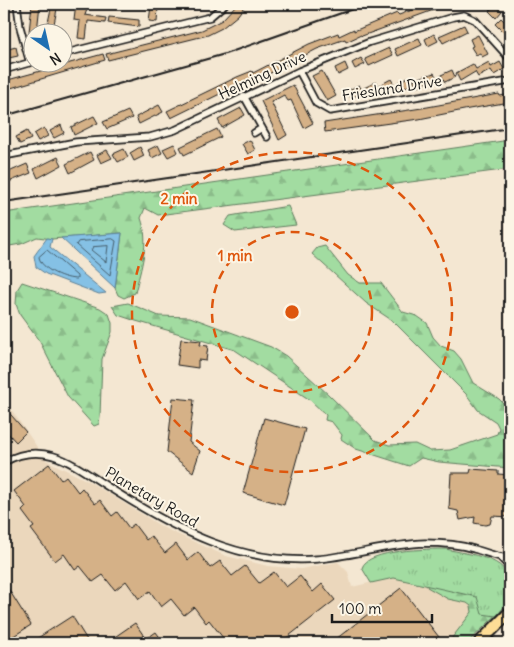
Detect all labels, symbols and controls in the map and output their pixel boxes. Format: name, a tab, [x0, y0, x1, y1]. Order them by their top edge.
north arrow	[22, 22, 72, 72]
street label: Helming Drive	[215, 46, 309, 104]
text: N	[46, 49, 64, 69]
street label: Friesland Drive	[341, 71, 443, 105]
text: 2 min	[161, 189, 198, 208]
text: 1 min	[218, 246, 253, 265]
centre of rings	[283, 303, 301, 321]
street label: Planetary Road	[102, 463, 202, 531]
scale bar	[332, 592, 432, 624]
text: 100 m	[339, 599, 381, 618]

